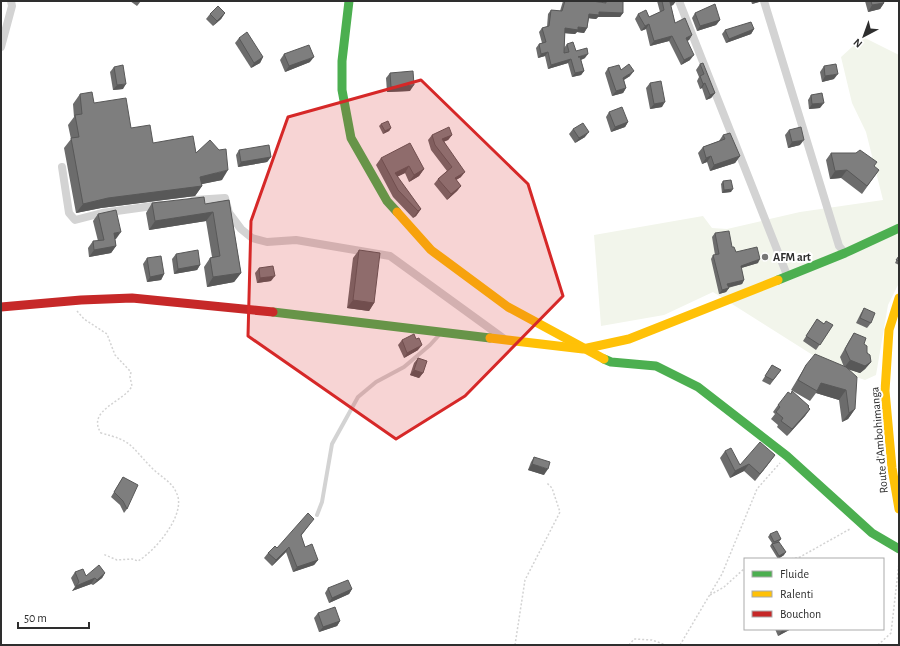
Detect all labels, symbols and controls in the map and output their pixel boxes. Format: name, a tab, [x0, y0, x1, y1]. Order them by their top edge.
north arrow	[844, 16, 884, 56]
text: N	[851, 37, 864, 50]
place label: AFM art	[773, 251, 811, 263]
marker: AFM art	[760, 252, 770, 262]
street label: Route d'Ambohimanga	[868, 386, 890, 494]
legend	[744, 558, 884, 630]
text: Fluide	[780, 568, 809, 580]
text: Ralenti	[780, 588, 813, 600]
scale bar	[18, 604, 89, 630]
text: Bouchon	[780, 608, 821, 620]
text: 50 m	[24, 612, 47, 624]

